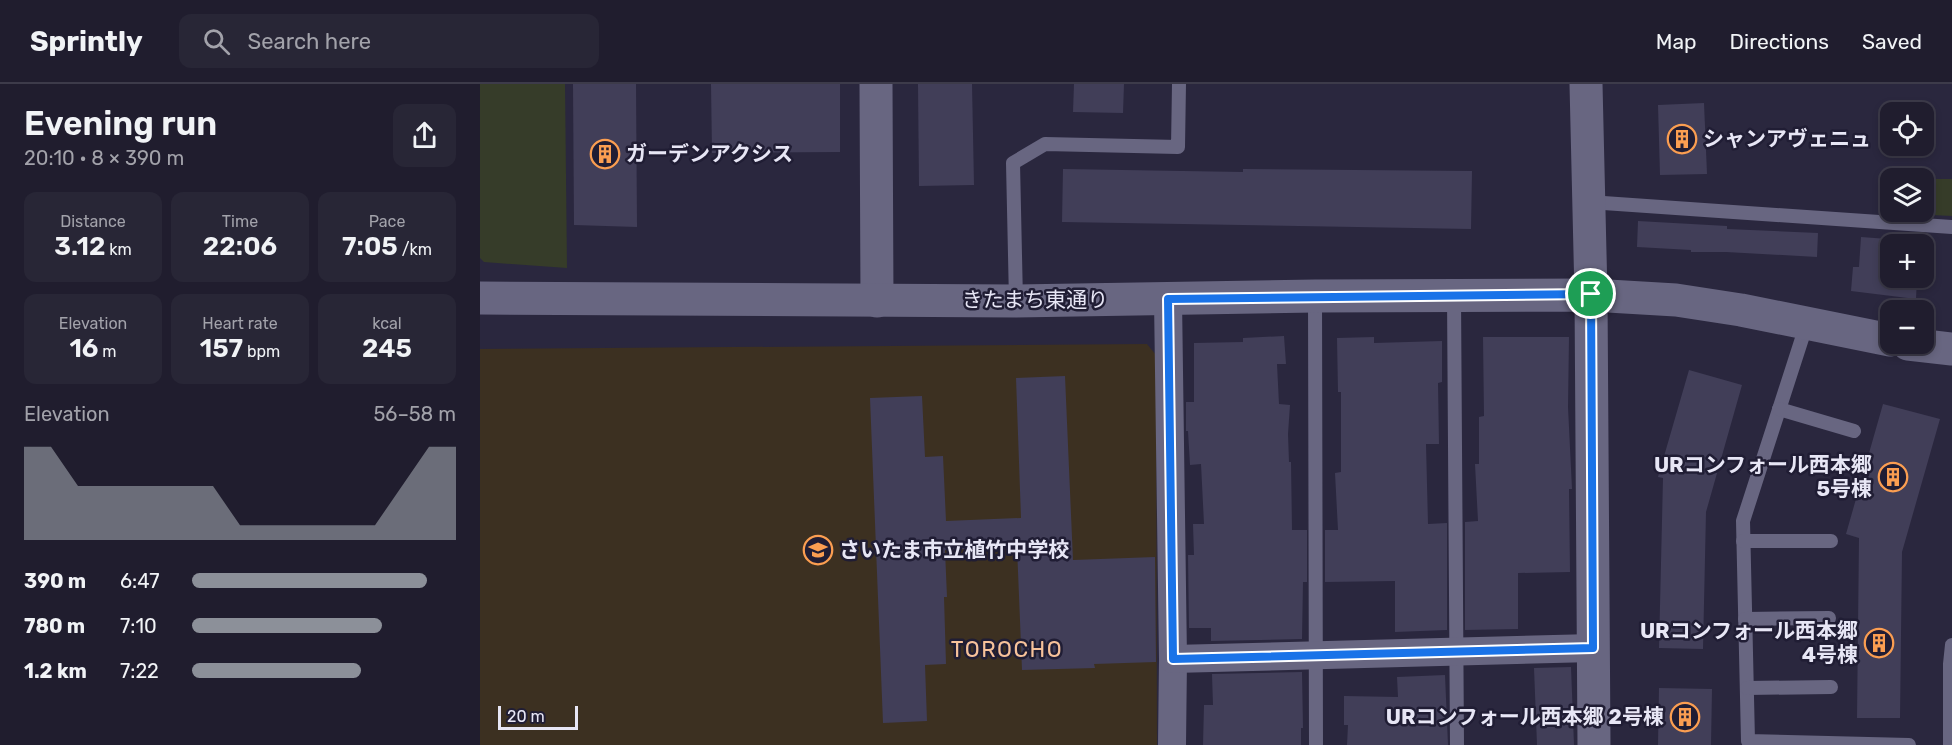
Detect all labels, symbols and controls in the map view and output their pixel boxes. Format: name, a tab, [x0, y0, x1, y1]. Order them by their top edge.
search box	[179, 14, 599, 68]
text: Sprintly	[30, 25, 143, 58]
icon: search	[200, 25, 233, 58]
text: Search here	[248, 28, 371, 55]
text: Map	[1656, 29, 1697, 54]
text: Directions	[1730, 29, 1829, 54]
text: Saved	[1862, 29, 1922, 54]
map controls	[1880, 102, 1934, 354]
button: locate	[1880, 102, 1934, 156]
text: Evening run	[24, 104, 217, 143]
button: share	[393, 104, 456, 167]
building icon: シャンアヴェニュ	[1666, 123, 1698, 155]
place label: シャンアヴェニュ	[1703, 126, 1871, 151]
building icon: ガーデンアクシス	[589, 138, 621, 170]
place label: ガーデンアクシス	[626, 141, 793, 166]
text: 20:10 · 8 × 390 m	[24, 146, 184, 170]
button: layers	[1880, 168, 1934, 222]
text: Distance	[60, 212, 126, 231]
text: Time	[222, 212, 258, 231]
text: Pace	[369, 212, 405, 231]
text: 3.12	[54, 231, 105, 262]
text: 22:06	[203, 231, 277, 262]
text: 7:05	[342, 231, 398, 262]
button: +	[1880, 234, 1934, 288]
text: km	[105, 240, 132, 259]
text: /km	[398, 240, 432, 259]
pin	[1565, 268, 1616, 319]
icon: arrive	[1574, 277, 1607, 310]
street label: きたまち東通り	[962, 287, 1108, 312]
button: −	[1880, 300, 1934, 354]
text: Elevation	[59, 314, 127, 333]
text: Heart rate	[202, 314, 278, 333]
text: kcal	[372, 314, 402, 333]
text: 16	[69, 333, 98, 364]
text: 157	[200, 333, 243, 364]
text: 245	[362, 333, 412, 364]
text: m	[98, 342, 117, 361]
text: bpm	[243, 342, 280, 361]
text: Elevation	[24, 402, 110, 426]
text: 56–58 m	[373, 402, 456, 426]
place label: URコンフォール西本郷 5号棟	[1654, 452, 1872, 501]
building icon: URコンフォール西本郷 5号棟	[1877, 461, 1909, 493]
school or university icon: さいたま市立植竹中学校	[802, 534, 834, 566]
place label: さいたま市立植竹中学校	[839, 537, 1069, 562]
text: 390 m	[24, 569, 86, 593]
text: 6:47	[120, 569, 160, 593]
text: 780 m	[24, 614, 85, 638]
text: 7:10	[120, 614, 157, 638]
place label: URコンフォール西本郷 4号棟	[1640, 618, 1858, 667]
building icon: URコンフォール西本郷 4号棟	[1863, 627, 1895, 659]
district label: TOROCHO	[951, 636, 1063, 663]
text: 1.2 km	[24, 659, 87, 683]
text: 7:22	[120, 659, 159, 683]
building icon: URコンフォール西本郷 2号棟	[1669, 701, 1701, 733]
scale bar	[498, 703, 578, 730]
place label: URコンフォール西本郷 2号棟	[1386, 704, 1664, 729]
text: 20 m	[507, 707, 545, 726]

